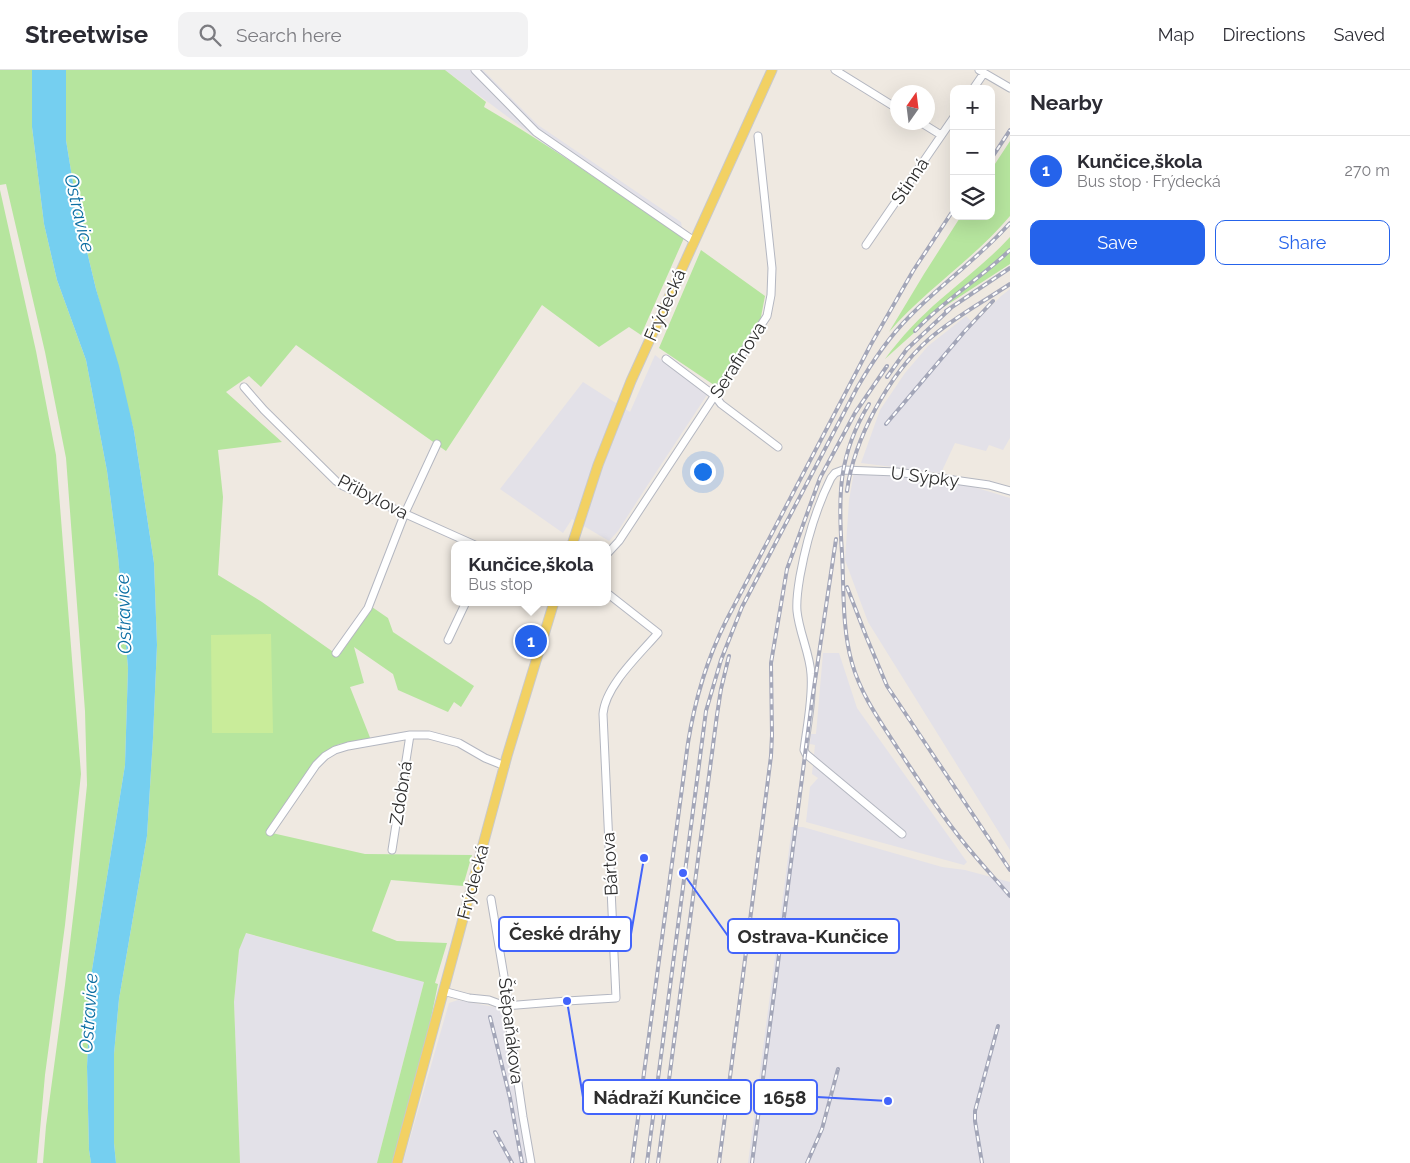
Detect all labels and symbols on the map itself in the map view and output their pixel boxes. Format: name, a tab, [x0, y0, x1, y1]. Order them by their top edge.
north arrow	[890, 85, 935, 130]
street label: Stinná	[886, 153, 933, 208]
water label: Ostravice	[60, 172, 100, 254]
street label: Frýdecká	[639, 266, 690, 344]
street label: Serafinova	[705, 318, 770, 402]
your location	[690, 459, 716, 485]
street label: U Sýpky	[890, 462, 961, 491]
street label: Přibylova	[334, 470, 412, 523]
water label: Ostravice	[111, 574, 135, 654]
pin: 1	[515, 622, 547, 660]
street label: Zdobná	[385, 759, 416, 826]
street label: Bártova	[597, 832, 622, 896]
street label: Frýdecká	[452, 842, 493, 922]
callout: České dráhy	[499, 917, 631, 951]
callout: Ostrava-Kunčice	[728, 919, 899, 953]
text: České dráhy	[509, 922, 622, 944]
text: Ostrava-Kunčice	[738, 925, 889, 947]
water label: Ostravice	[74, 972, 102, 1054]
street label: Štěpaňákova	[495, 976, 529, 1085]
callout: Nádraží Kunčice	[583, 1080, 751, 1114]
callout: 1658	[754, 1080, 817, 1114]
text: Nádraží Kunčice	[593, 1086, 741, 1108]
text: 1658	[764, 1086, 806, 1108]

